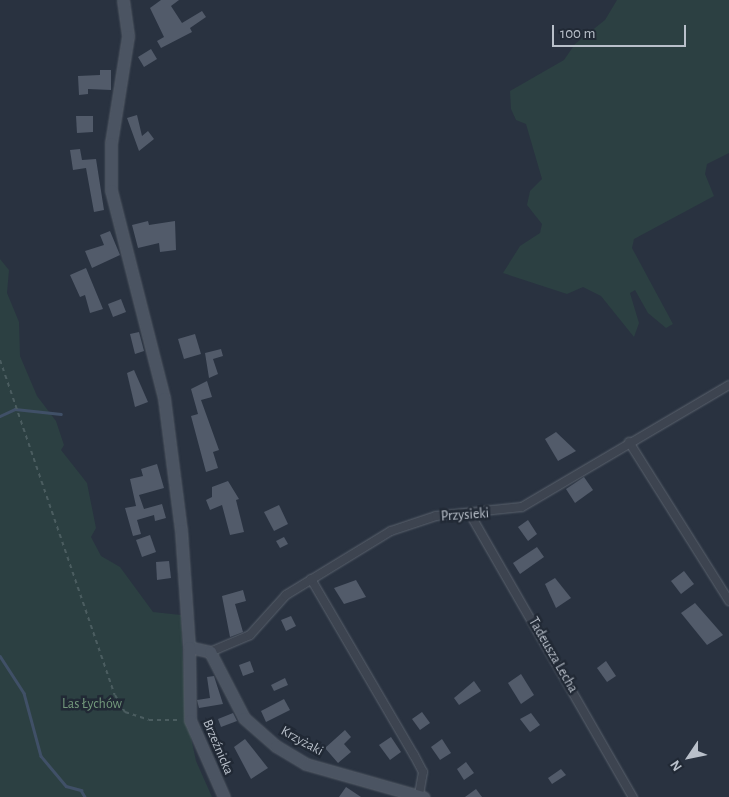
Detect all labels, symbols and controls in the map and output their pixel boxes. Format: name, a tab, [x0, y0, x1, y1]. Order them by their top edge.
scale bar	[554, 15, 688, 47]
text: 100 m	[560, 26, 595, 41]
street label: Przysieki	[440, 505, 490, 525]
street label: Tadeusza Lecha	[525, 614, 581, 696]
park label: Las Łychów	[62, 696, 122, 712]
street label: Brzeźnicka	[199, 717, 237, 777]
street label: Krzyżaki	[278, 723, 326, 759]
north arrow	[664, 732, 714, 782]
text: N	[668, 757, 685, 773]

